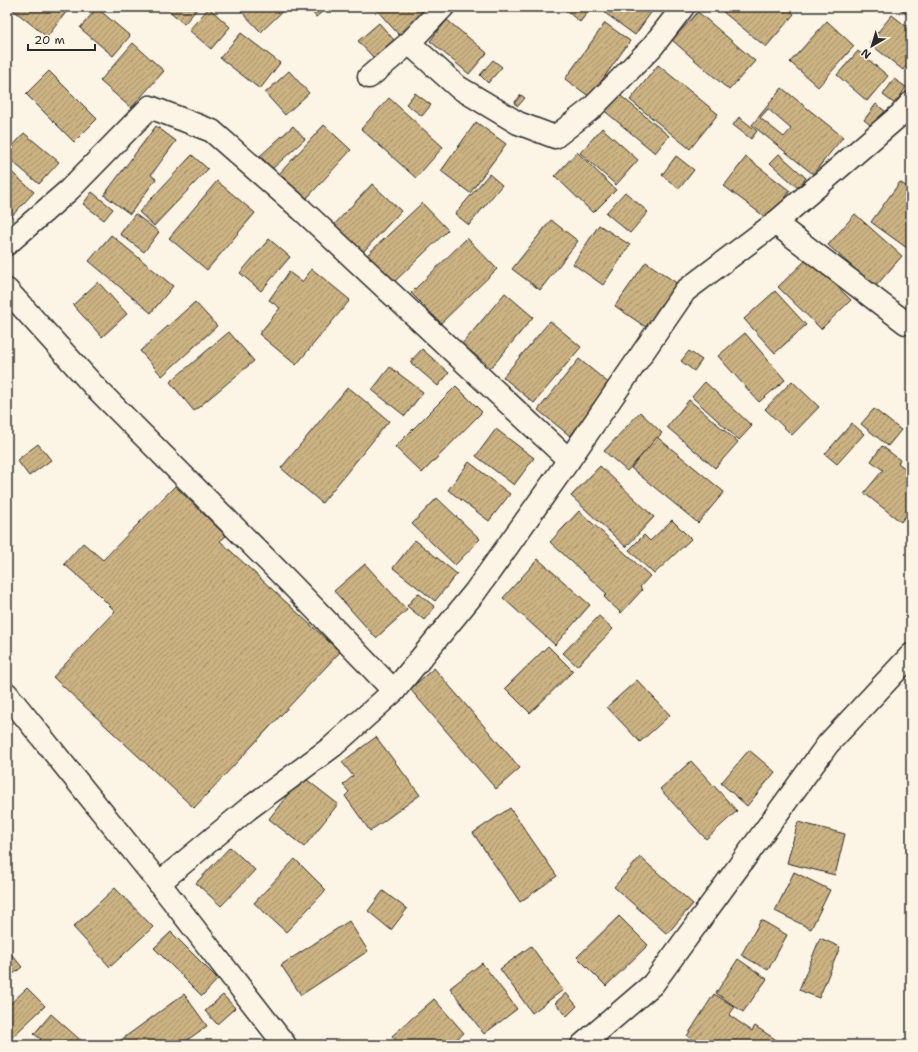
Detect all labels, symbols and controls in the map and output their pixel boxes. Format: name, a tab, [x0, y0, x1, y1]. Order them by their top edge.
scale bar	[28, 26, 95, 52]
north arrow	[852, 26, 892, 66]
text: 20 m	[34, 32, 65, 48]
text: N	[858, 45, 874, 62]

